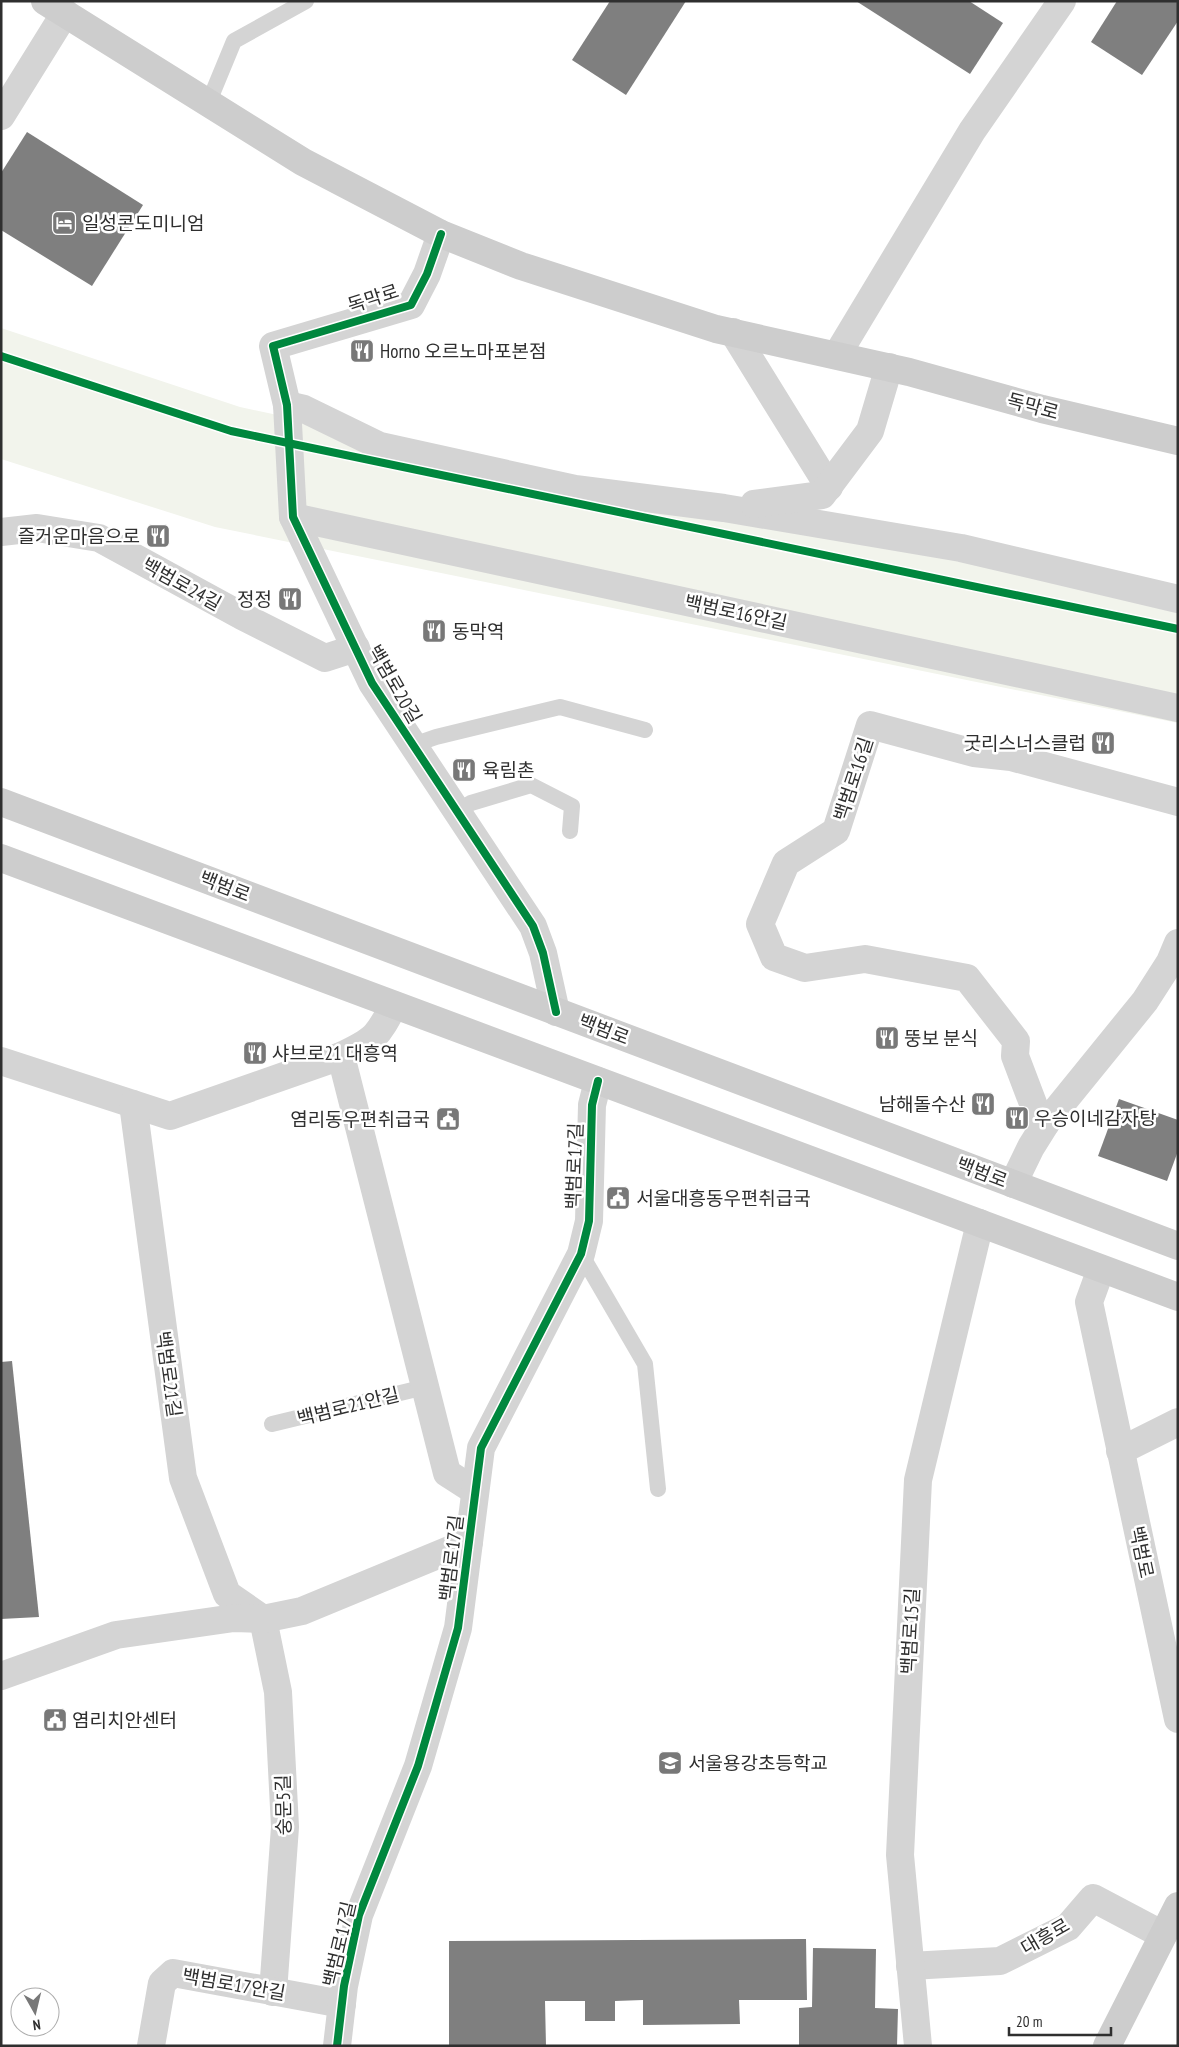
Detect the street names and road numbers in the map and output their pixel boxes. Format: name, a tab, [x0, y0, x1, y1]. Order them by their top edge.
street label: 독막로	[344, 278, 402, 318]
street label: 독막로	[1005, 388, 1061, 424]
street label: 백범로24길	[138, 552, 226, 616]
street label: 백범로16안길	[682, 589, 790, 635]
street label: 백범로20길	[363, 640, 427, 728]
street label: 백범로16길	[828, 734, 878, 824]
street label: 백범로	[196, 865, 254, 907]
street label: 백범로	[575, 1008, 633, 1050]
street label: 백범로17길	[560, 1122, 588, 1210]
street label: 백범로	[953, 1151, 1011, 1193]
street label: 백범로21길	[151, 1329, 187, 1419]
street label: 백범로21안길	[294, 1382, 402, 1430]
street label: 백범로17길	[434, 1513, 468, 1603]
street label: 백범로	[1125, 1524, 1159, 1580]
street label: 백범로15길	[896, 1587, 924, 1675]
street label: 숭문5길	[270, 1774, 296, 1836]
street label: 백범로17길	[318, 1899, 360, 1989]
street label: 대흥로	[1016, 1912, 1074, 1960]
street label: 백범로17안길	[180, 1963, 288, 2005]

